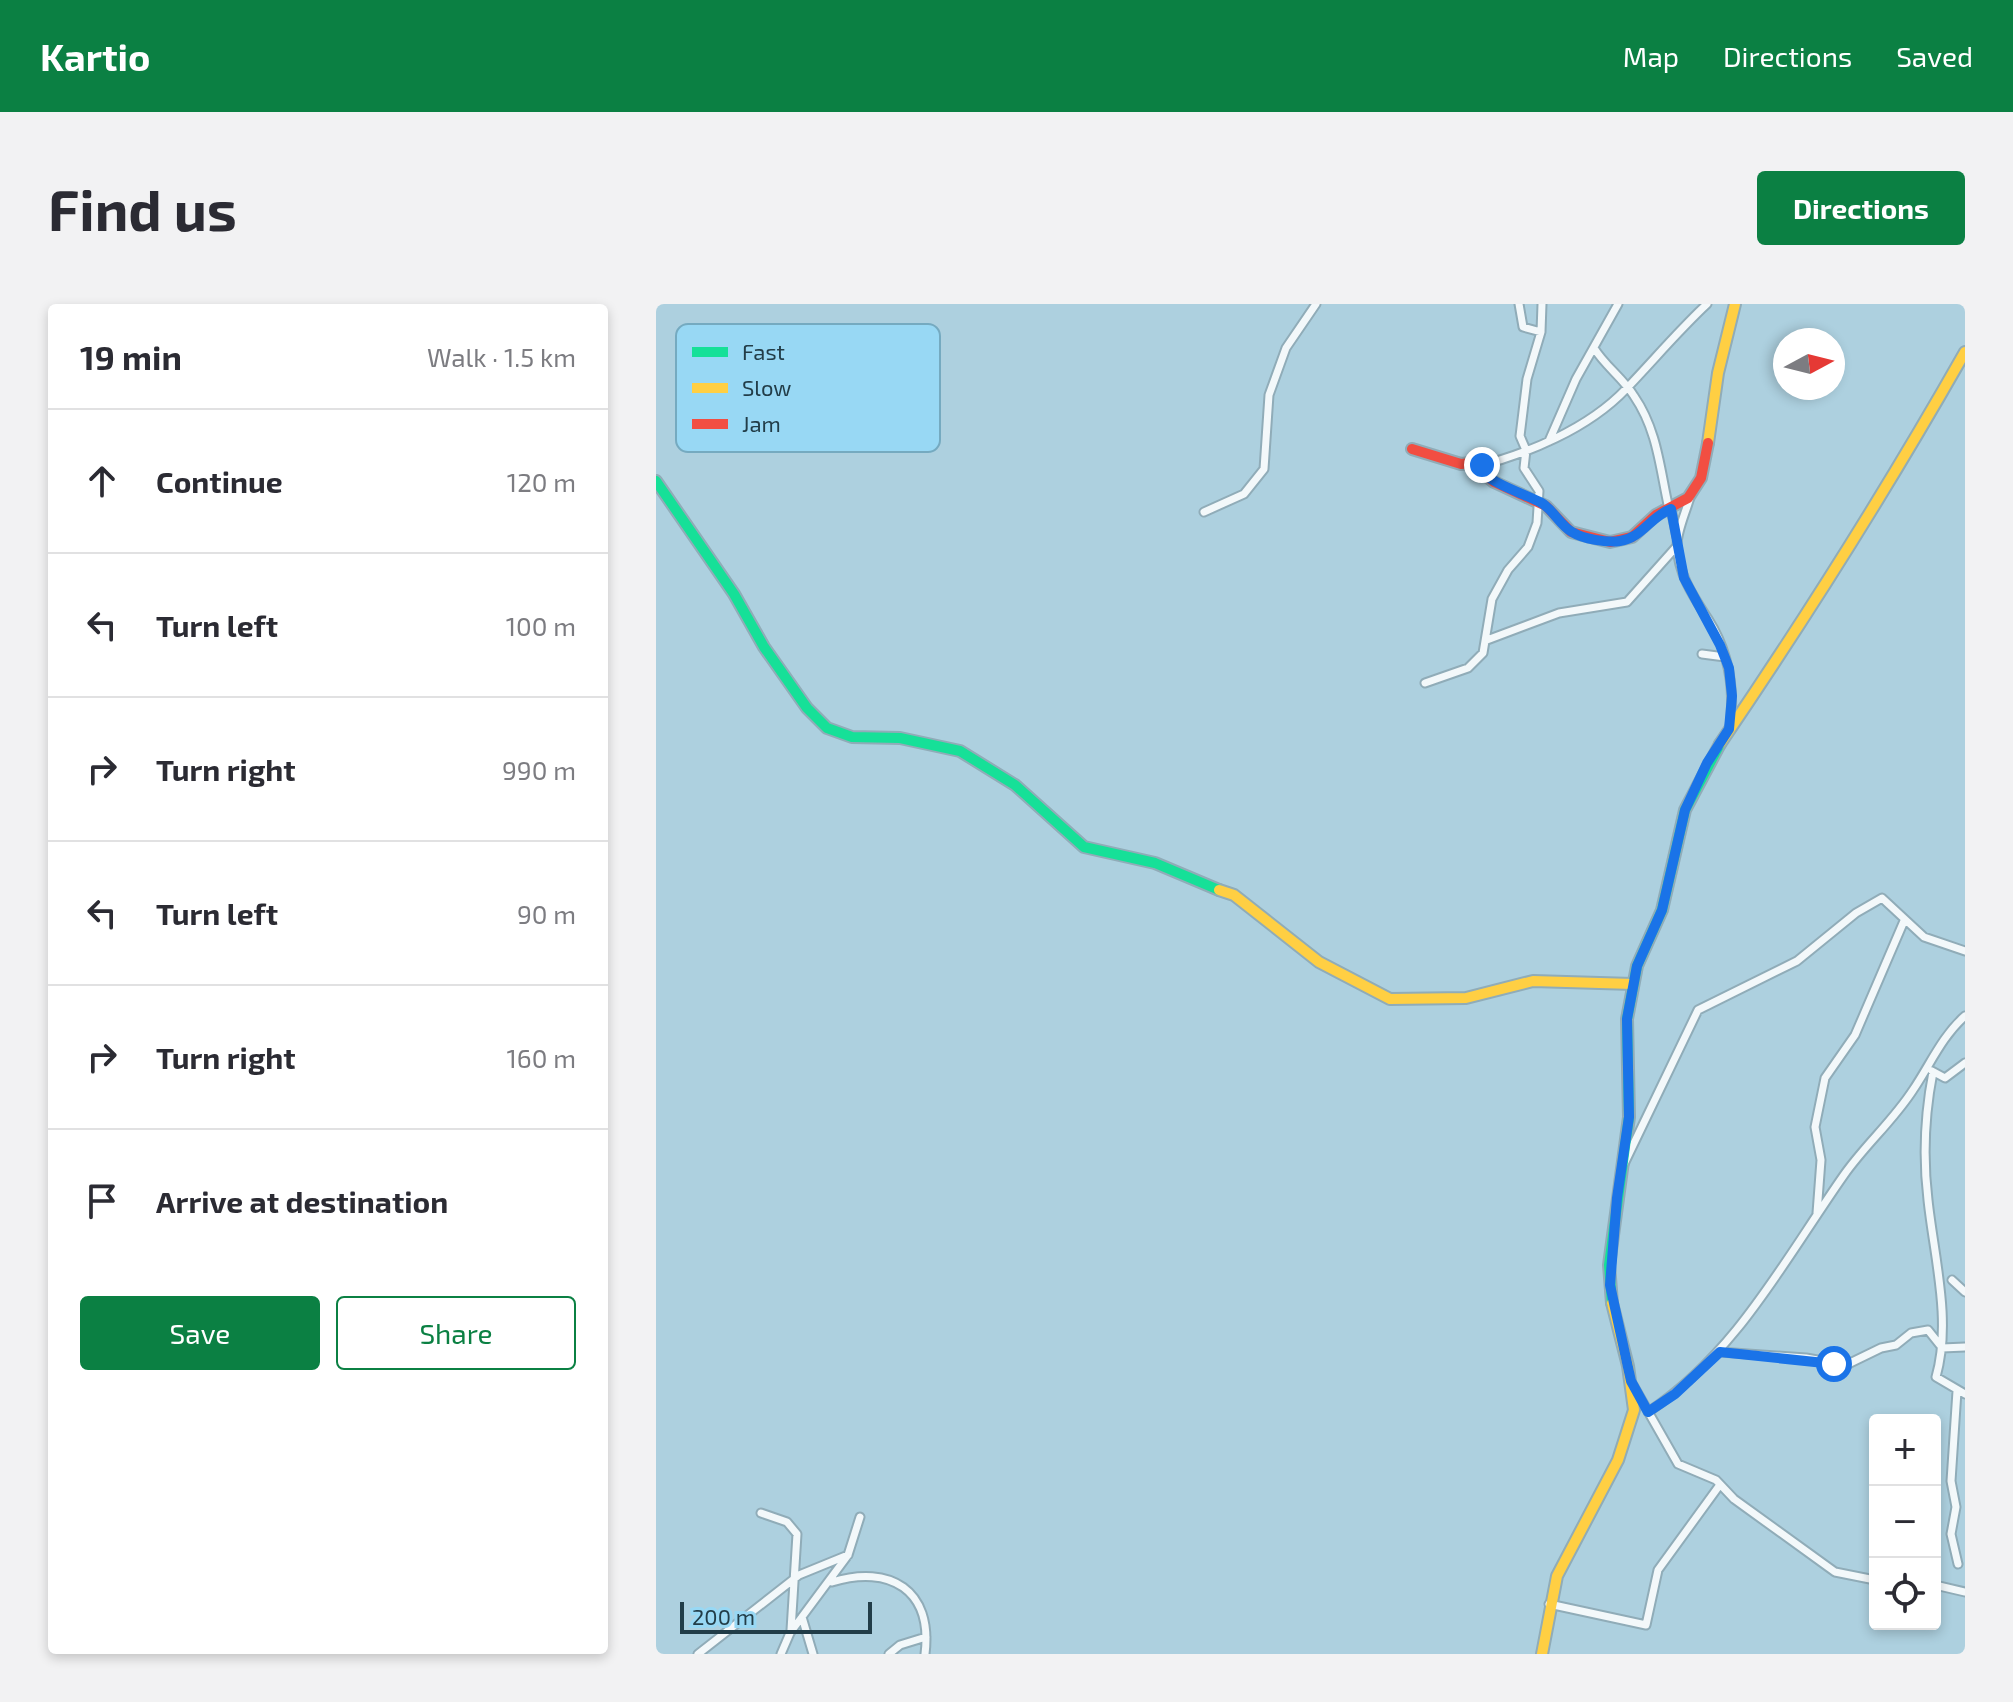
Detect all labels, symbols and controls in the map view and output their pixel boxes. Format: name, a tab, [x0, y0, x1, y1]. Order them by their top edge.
text: Kartio	[40, 33, 150, 79]
text: Map	[1623, 39, 1679, 73]
text: Directions	[1723, 39, 1852, 73]
text: Saved	[1896, 39, 1973, 73]
button: Directions	[1757, 171, 1965, 245]
text: Find us	[48, 175, 237, 242]
legend	[676, 324, 940, 452]
north arrow	[1773, 328, 1845, 400]
text: 19 min	[80, 336, 182, 377]
text: Fast	[742, 338, 785, 364]
text: Walk · 1.5 km	[427, 341, 576, 372]
text: Slow	[742, 374, 791, 400]
text: Jam	[742, 410, 781, 436]
route end	[1464, 447, 1500, 483]
icon: ahead	[80, 459, 124, 503]
text: Continue	[156, 463, 283, 499]
text: 120 m	[507, 466, 576, 497]
icon: left	[80, 603, 124, 647]
text: Turn left	[156, 607, 278, 643]
text: 100 m	[506, 610, 576, 641]
icon: right	[80, 747, 124, 791]
text: Turn right	[156, 751, 296, 787]
text: 990 m	[502, 754, 576, 785]
icon: left	[80, 891, 124, 935]
text: Turn left	[156, 895, 278, 931]
text: 90 m	[517, 898, 576, 929]
icon: right	[80, 1035, 124, 1079]
text: Turn right	[156, 1039, 296, 1075]
text: 160 m	[507, 1042, 576, 1073]
icon: arrive	[80, 1179, 124, 1223]
text: Arrive at destination	[156, 1183, 448, 1219]
button: Save	[80, 1296, 320, 1370]
button: Share	[336, 1296, 576, 1370]
route start	[1816, 1346, 1852, 1382]
map controls	[1869, 1414, 1941, 1630]
button: +	[1869, 1414, 1941, 1486]
button: −	[1869, 1486, 1941, 1558]
button: locate	[1869, 1558, 1941, 1630]
scale bar	[680, 1598, 872, 1634]
text: 200 m	[692, 1603, 755, 1629]

